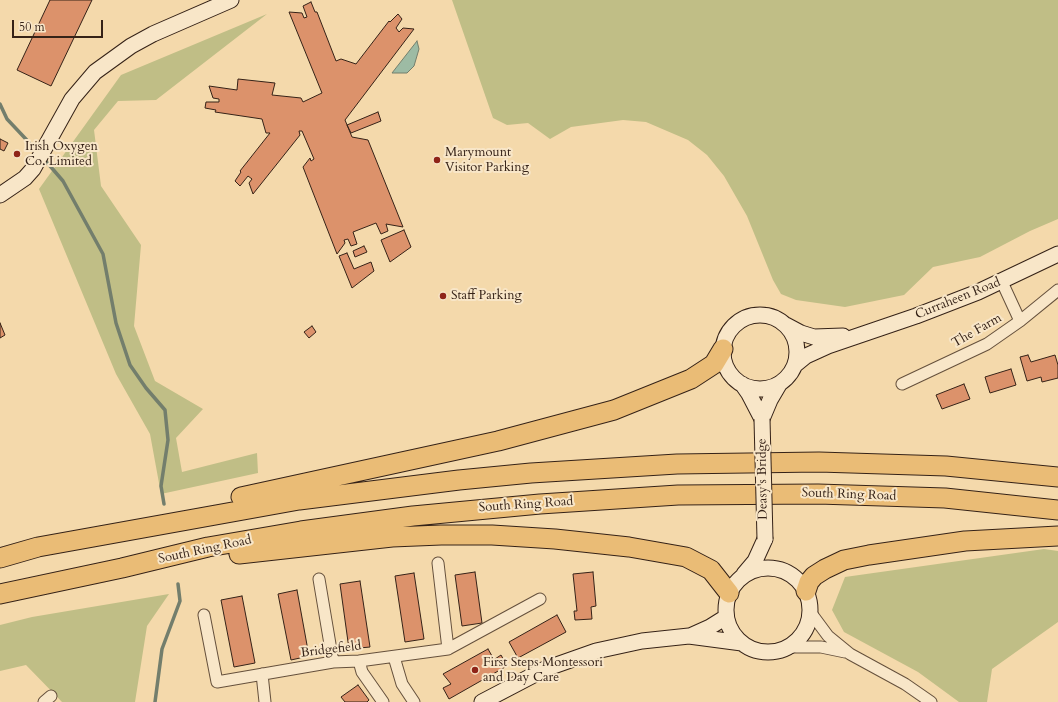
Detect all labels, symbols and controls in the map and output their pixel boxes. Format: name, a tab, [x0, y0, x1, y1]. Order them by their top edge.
scale bar	[14, 12, 105, 38]
text: 50 m	[19, 19, 45, 35]
place label: Irish Oxygen Co. Limited	[25, 139, 98, 170]
place label: Marymount Visitor Parking	[445, 145, 529, 176]
marker: Irish Oxygen Co. Limited	[12, 149, 22, 159]
marker: Marymount Visitor Parking	[432, 155, 442, 165]
street label: Curraheen Road	[913, 275, 1003, 323]
place label: Staff Parking	[451, 288, 522, 304]
marker: Staff Parking	[438, 291, 448, 301]
street label: The Farm	[949, 311, 1005, 351]
street label: Deasy's Bridge	[754, 438, 772, 520]
street label: South Ring Road	[801, 486, 897, 504]
street label: South Ring Road	[478, 494, 574, 516]
street label: South Ring Road	[157, 533, 253, 567]
street label: Bridgefield	[300, 639, 362, 661]
place label: First Steps Montessori and Day Care	[483, 655, 603, 686]
marker: First Steps Montessori and Day Care	[470, 665, 480, 675]

